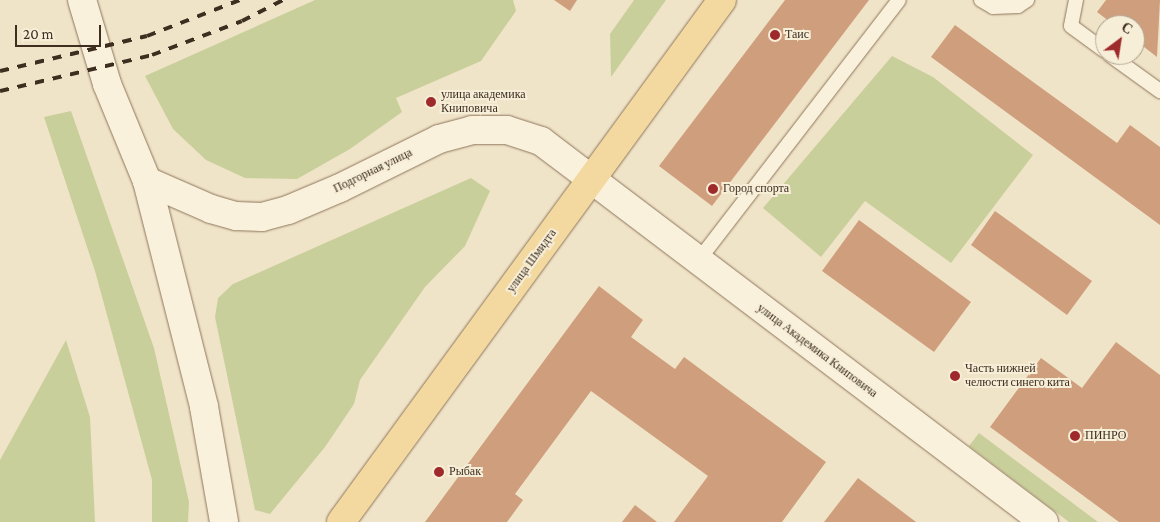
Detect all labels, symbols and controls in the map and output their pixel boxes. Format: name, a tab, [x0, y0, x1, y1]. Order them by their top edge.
scale bar	[18, 15, 104, 47]
north arrow	[1095, 15, 1145, 65]
text: С	[1119, 19, 1136, 37]
text: 20 m	[23, 26, 54, 42]
place label: Таис	[785, 28, 809, 42]
marker: Таис	[769, 29, 781, 41]
place label: улица академика Книповича	[441, 88, 526, 116]
marker: улица академика Книповича	[425, 96, 437, 108]
street label: Подгорная улица	[331, 146, 415, 196]
place label: Город спорта	[723, 182, 789, 196]
marker: Город спорта	[707, 183, 719, 195]
street label: улица Шмидта	[504, 227, 560, 295]
street label: улица Академика Книповича	[754, 301, 880, 401]
place label: Часть нижней челюсти синего кита	[965, 362, 1070, 390]
marker: Часть нижней челюсти синего кита	[949, 370, 961, 382]
place label: ПИНРО	[1085, 429, 1126, 443]
marker: ПИНРО	[1069, 430, 1081, 442]
place label: Рыбак	[449, 465, 481, 479]
marker: Рыбак	[433, 466, 445, 478]

